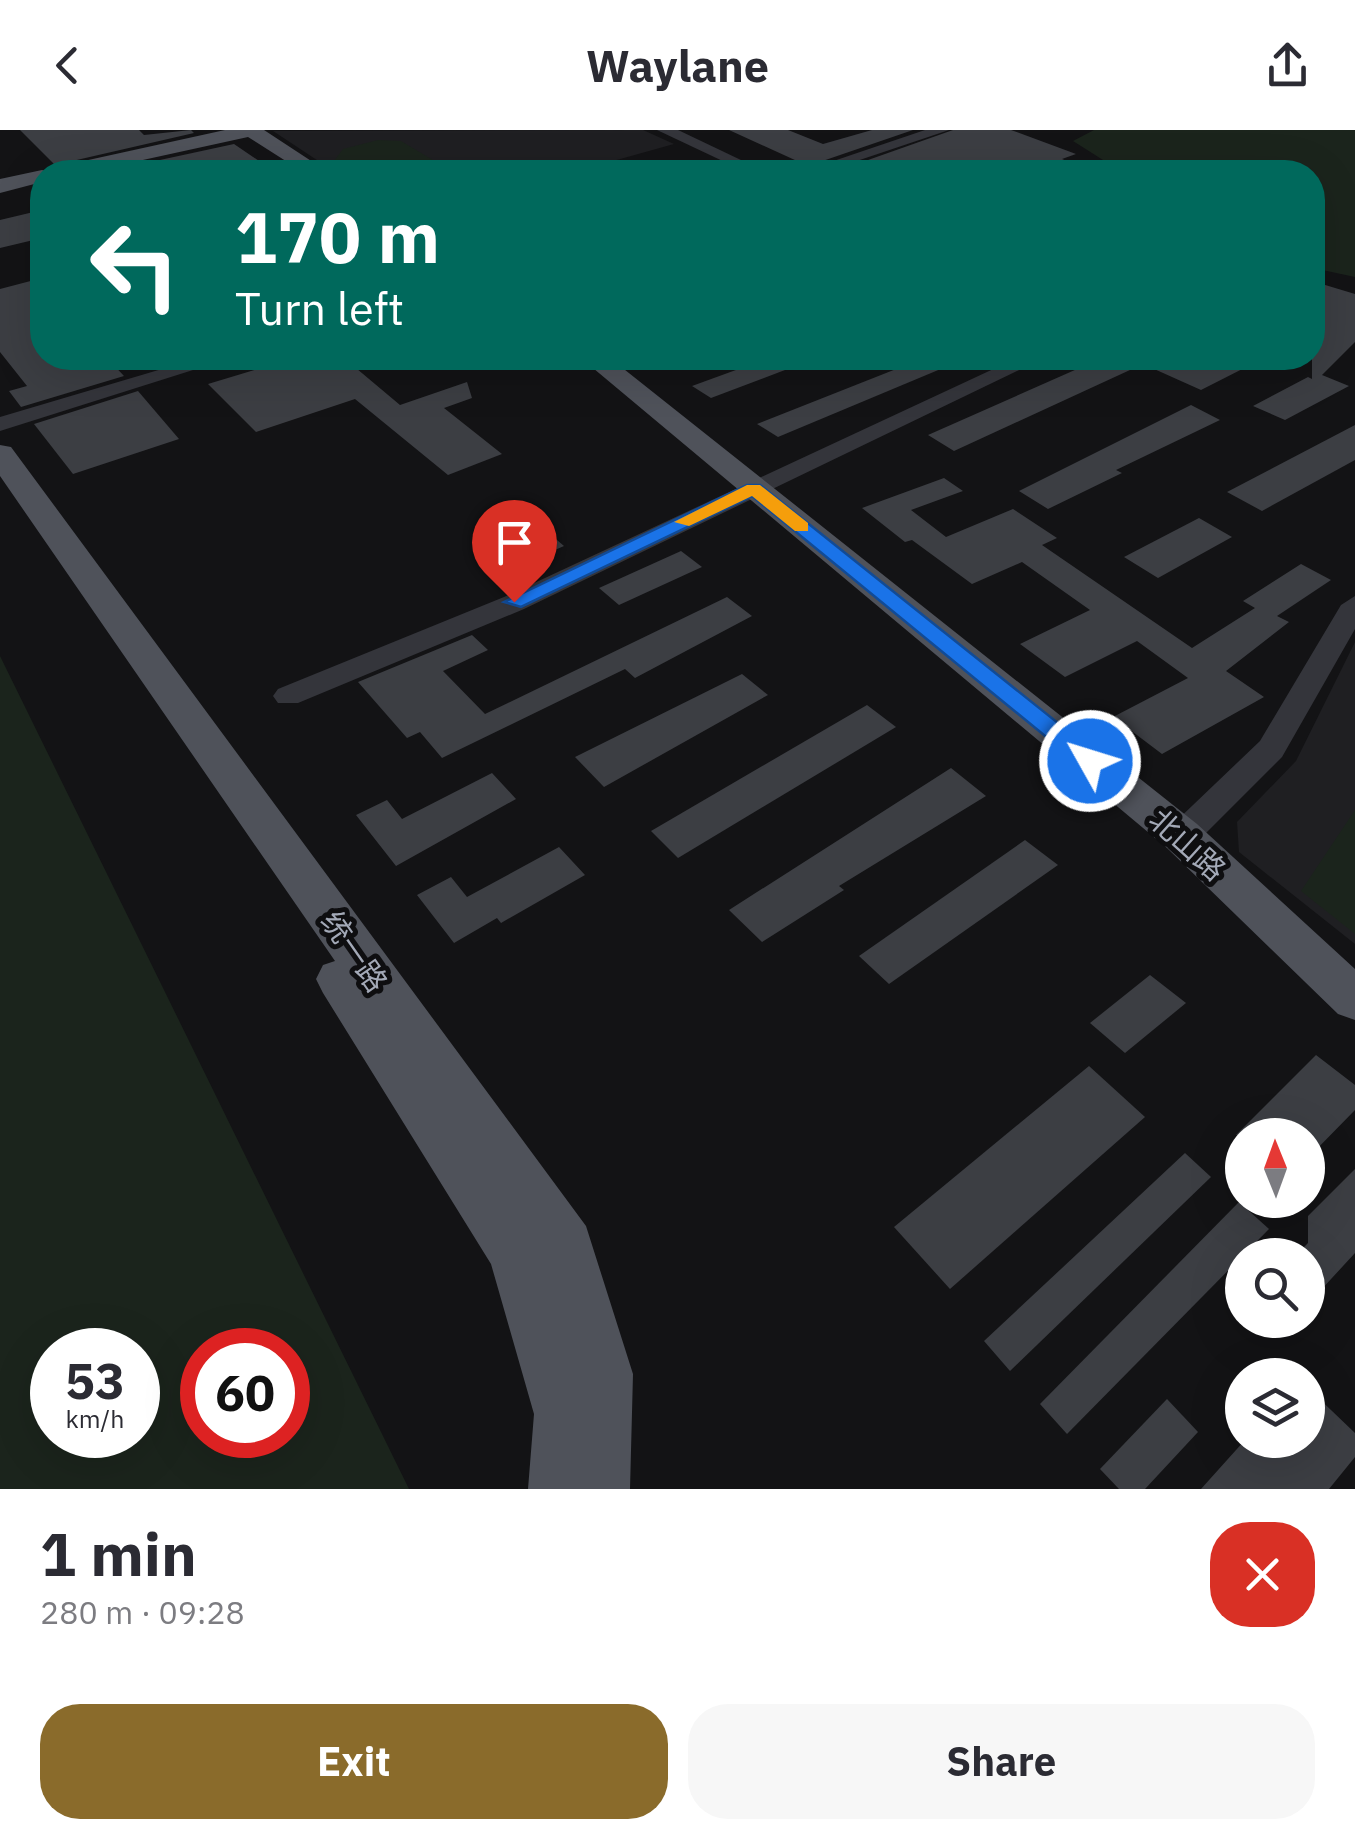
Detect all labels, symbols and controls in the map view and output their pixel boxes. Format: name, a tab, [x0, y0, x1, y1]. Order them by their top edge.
text: Waylane	[586, 36, 769, 94]
icon: back	[40, 38, 95, 93]
icon: share	[1260, 38, 1315, 93]
text: 170 m	[235, 191, 440, 282]
icon: left	[70, 200, 200, 330]
text: Turn left	[235, 279, 404, 337]
pin	[472, 500, 557, 603]
icon: arrive	[487, 515, 542, 570]
position arrow	[1038, 709, 1142, 813]
street label: 北山路	[1142, 799, 1234, 889]
street label: 统一路	[313, 903, 397, 999]
north arrow	[1225, 1118, 1325, 1218]
map controls	[1225, 1118, 1325, 1458]
button: search	[1225, 1238, 1325, 1338]
speed limit sign: 60	[180, 1328, 310, 1458]
text: 53	[65, 1348, 125, 1413]
button: layers	[1225, 1358, 1325, 1458]
text: km/h	[66, 1402, 124, 1435]
text: 1 min	[40, 1514, 197, 1593]
button: close	[1210, 1522, 1315, 1627]
text: 280 m · 09:28	[40, 1591, 245, 1633]
button: Exit	[40, 1704, 668, 1819]
button: Share	[688, 1704, 1315, 1819]

